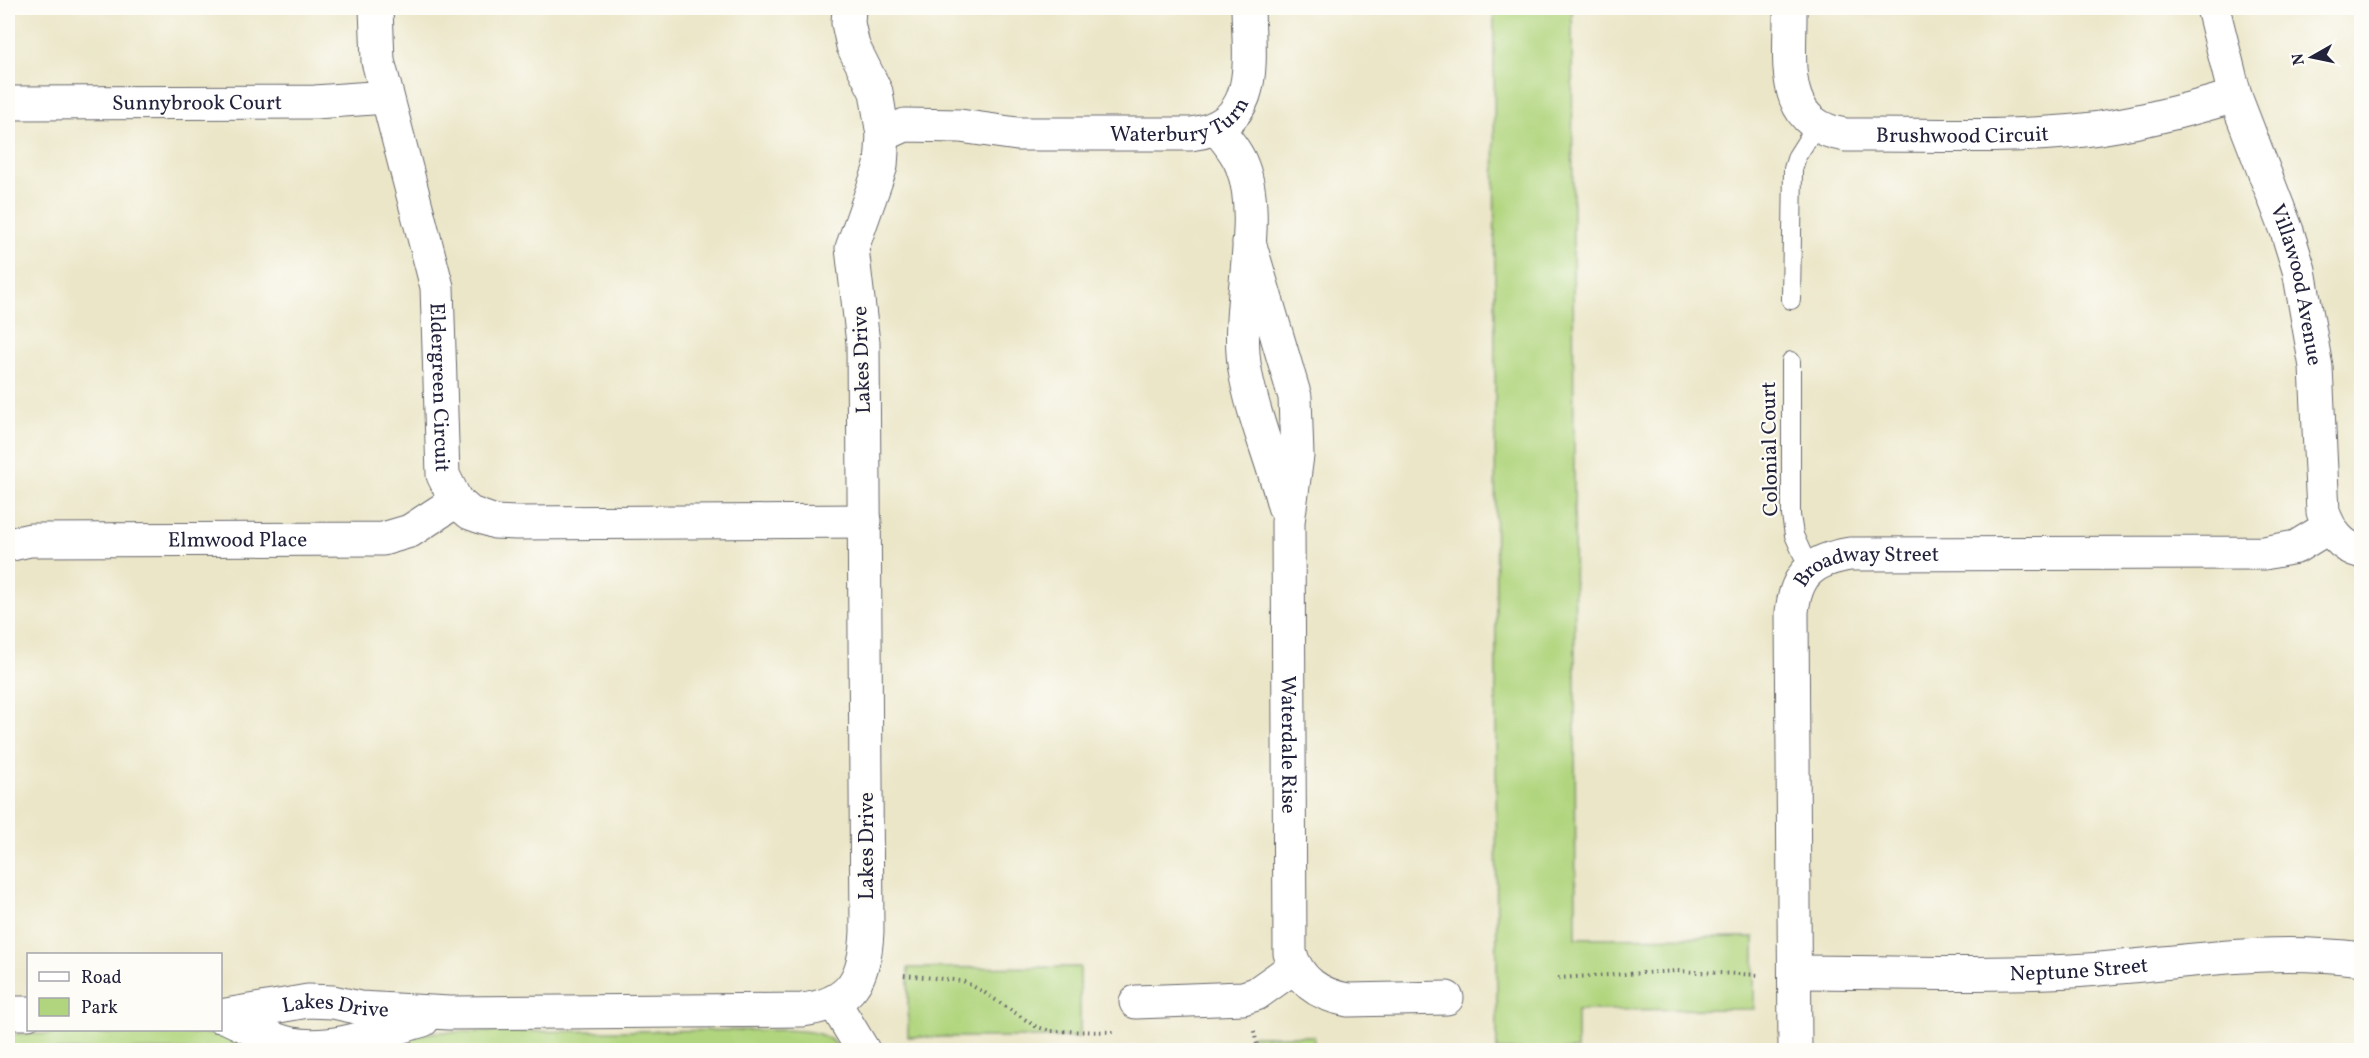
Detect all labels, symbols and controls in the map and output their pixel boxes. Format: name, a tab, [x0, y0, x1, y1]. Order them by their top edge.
north arrow	[2282, 27, 2342, 87]
text: N	[2287, 51, 2311, 66]
street label: Sunnybrook Court	[112, 89, 282, 119]
street label: Waterbury Turn	[1110, 93, 1257, 150]
street label: Brushwood Circuit	[1876, 120, 2050, 152]
street label: Villawood Avenue	[2262, 200, 2328, 368]
street label: Eldergreen Circuit	[422, 302, 456, 473]
street label: Lakes Drive	[846, 306, 879, 414]
street label: Colonial Court	[1755, 381, 1786, 517]
street label: Elmwood Place	[168, 526, 307, 556]
street label: Broadway Street	[1787, 541, 1939, 593]
street label: Waterdale Rise	[1273, 676, 1302, 814]
street label: Lakes Drive	[853, 792, 882, 900]
street label: Neptune Street	[2009, 952, 2150, 989]
legend	[27, 953, 222, 1031]
text: Road	[81, 966, 122, 991]
street label: Lakes Drive	[280, 988, 390, 1026]
text: Park	[81, 996, 118, 1021]

